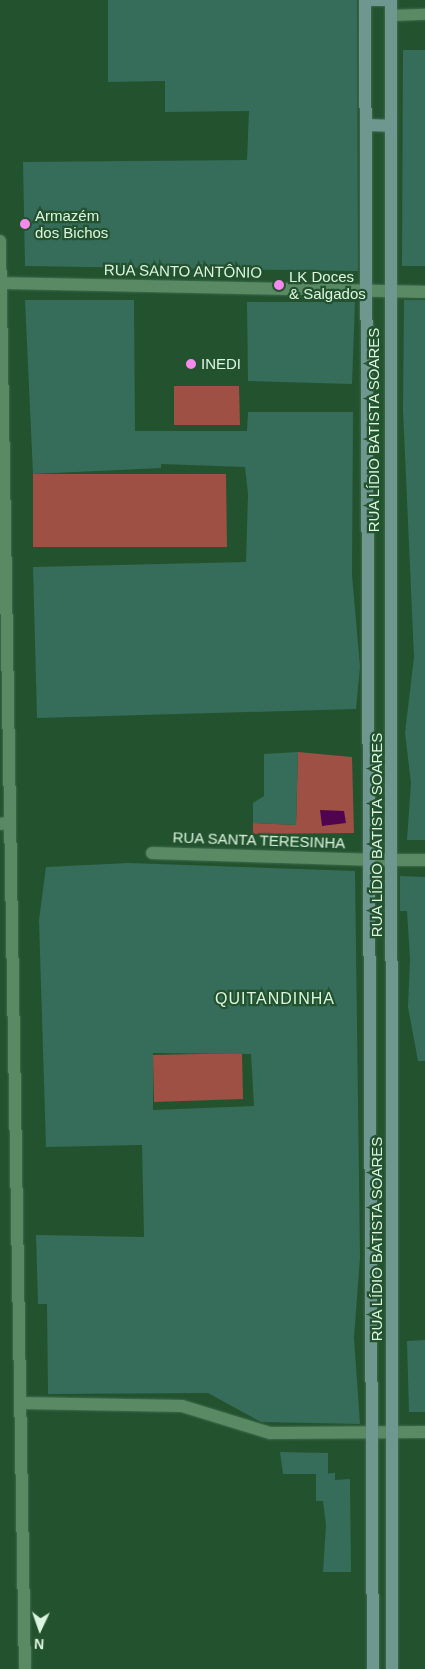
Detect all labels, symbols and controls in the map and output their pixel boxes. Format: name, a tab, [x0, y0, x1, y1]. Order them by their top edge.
place label: Armazém dos Bichos	[35, 206, 108, 241]
marker: Armazém dos Bichos	[19, 218, 31, 230]
street label: RUA SANTO ANTÔNIO	[103, 261, 263, 281]
place label: LK Doces & Salgados	[289, 267, 366, 302]
marker: LK Doces & Salgados	[273, 279, 285, 291]
street label: RUA LÍDIO BATISTA SOARES	[365, 327, 383, 533]
place label: INEDI	[201, 355, 241, 373]
marker: INEDI	[185, 358, 197, 370]
street label: RUA LÍDIO BATISTA SOARES	[368, 732, 386, 938]
street label: RUA SANTA TERESINHA	[171, 828, 347, 852]
district label: QUITANDINHA	[214, 989, 336, 1009]
street label: RUA LÍDIO BATISTA SOARES	[368, 1136, 386, 1342]
north arrow	[15, 1604, 65, 1654]
text: N	[34, 1636, 45, 1652]

